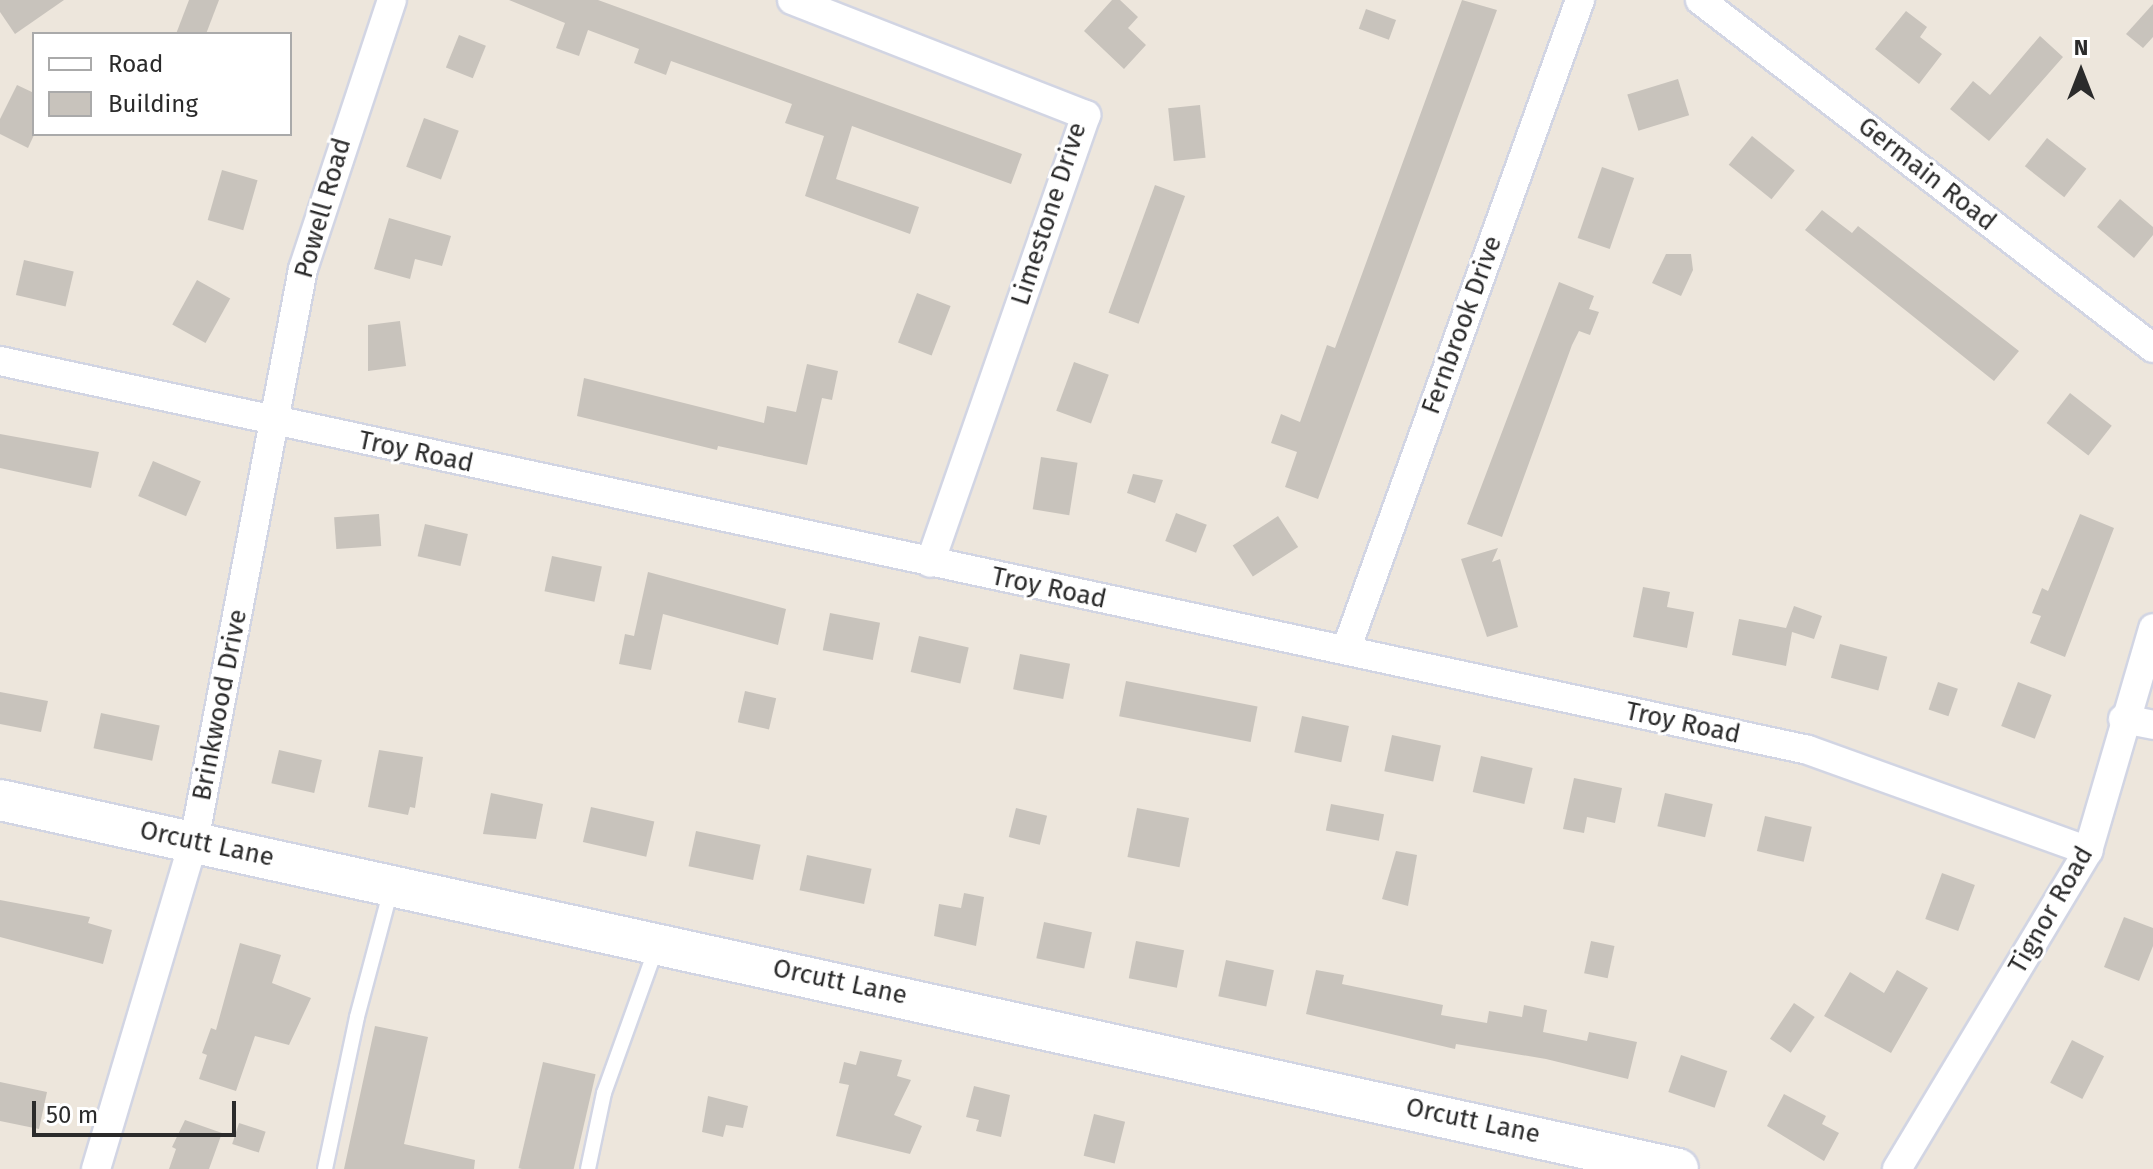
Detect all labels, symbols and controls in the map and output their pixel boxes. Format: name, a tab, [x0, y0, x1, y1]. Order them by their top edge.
legend	[32, 32, 292, 136]
north arrow	[2041, 32, 2121, 112]
text: N	[2074, 34, 2088, 61]
text: Road	[108, 50, 163, 78]
text: Building	[108, 90, 198, 118]
street label: Germain Road	[1852, 110, 2002, 238]
street label: Limestone Drive	[1005, 119, 1093, 309]
street label: Powell Road	[288, 134, 358, 282]
street label: Fernbrook Drive	[1415, 232, 1509, 418]
street label: Troy Road	[356, 425, 476, 479]
street label: Troy Road	[989, 561, 1109, 615]
street label: Brinkwood Drive	[186, 607, 254, 803]
street label: Troy Road	[1623, 696, 1743, 750]
street label: Orcutt Lane	[137, 815, 277, 873]
street label: Tignor Road	[2002, 841, 2100, 979]
street label: Orcutt Lane	[770, 953, 910, 1011]
scale bar	[36, 1085, 240, 1135]
street label: Orcutt Lane	[1403, 1092, 1543, 1150]
text: 50 m	[46, 1101, 98, 1129]

